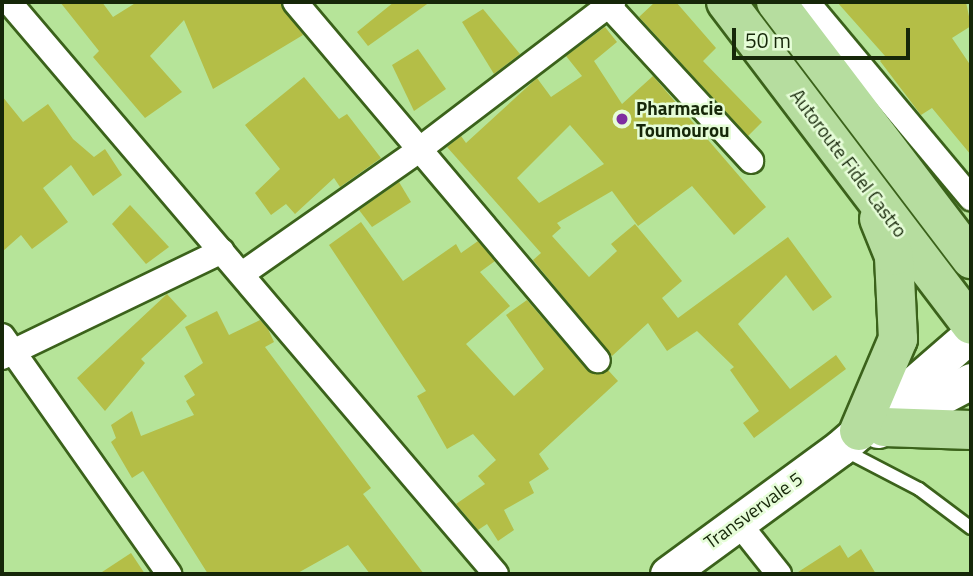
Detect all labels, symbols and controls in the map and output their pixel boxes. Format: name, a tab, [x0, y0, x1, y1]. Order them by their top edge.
scale bar	[735, 14, 914, 58]
text: 50 m	[745, 24, 791, 56]
street label: Autoroute Fidel Castro	[786, 85, 912, 241]
place label: Pharmacie Toumourou	[636, 97, 730, 141]
marker: Pharmacie Toumourou	[614, 111, 630, 127]
street label: Transvervale 5	[699, 467, 807, 553]

